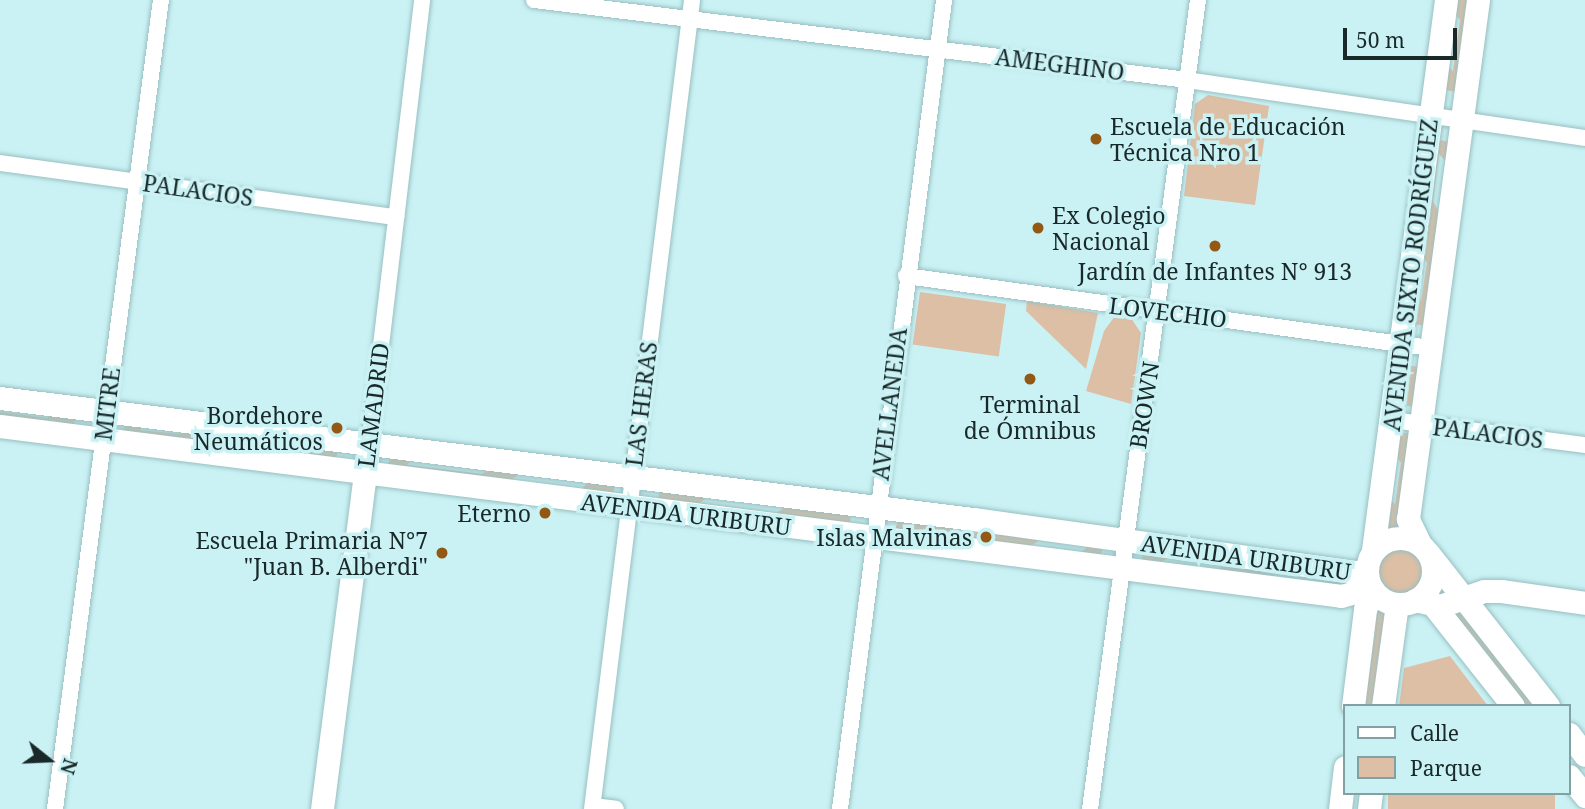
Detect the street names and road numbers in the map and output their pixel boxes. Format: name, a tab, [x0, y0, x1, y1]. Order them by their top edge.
street label: AMEGHINO	[994, 42, 1126, 86]
street label: AVENIDA SIXTO RODRÍGUEZ	[1377, 117, 1443, 433]
street label: PALACIOS	[141, 169, 255, 211]
street label: LOVECHIO	[1107, 291, 1229, 333]
street label: AVELLANEDA	[866, 326, 912, 482]
street label: LAS HERAS	[620, 340, 662, 468]
street label: LAMADRID	[352, 341, 394, 469]
street label: BROWN	[1123, 359, 1165, 451]
street label: MITRE	[89, 366, 125, 442]
street label: PALACIOS	[1431, 413, 1545, 453]
street label: AVENIDA URIBURU	[579, 487, 793, 541]
street label: AVENIDA URIBURU	[1139, 529, 1353, 585]

